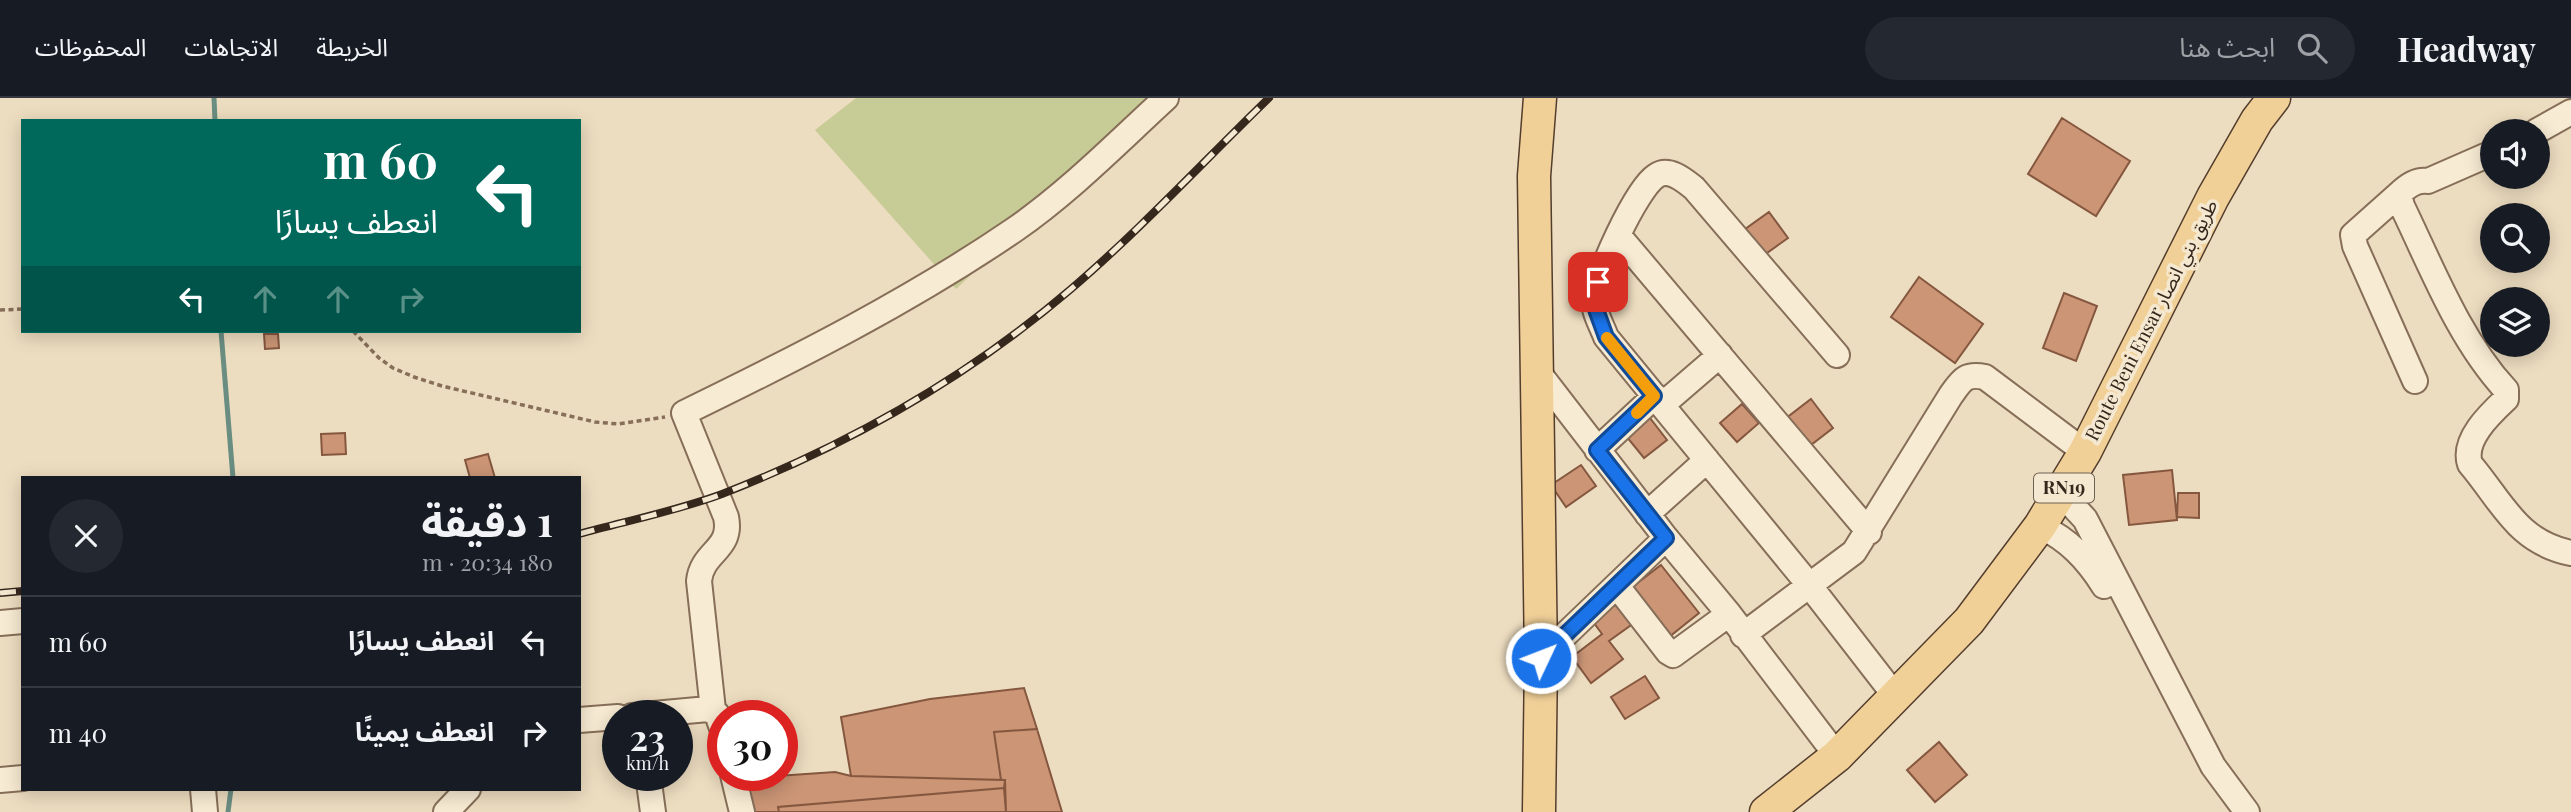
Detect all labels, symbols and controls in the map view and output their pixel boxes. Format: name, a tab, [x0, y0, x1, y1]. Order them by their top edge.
search box	[1865, 17, 2355, 80]
text: Headway	[2397, 26, 2536, 70]
text: ابحث هنا	[2179, 29, 2275, 64]
icon: search	[2293, 29, 2331, 67]
text: المحفوظات	[35, 30, 146, 62]
text: الاتجاهات	[184, 30, 278, 62]
text: الخريطة	[316, 30, 388, 62]
map controls	[2480, 119, 2550, 357]
button: sound	[2480, 119, 2550, 189]
text: 60 m	[323, 126, 438, 191]
icon: left	[462, 147, 553, 238]
street label: Route Beni Ensar طريق بني انصار	[2078, 194, 2226, 446]
text: انعطف يسارًا	[275, 198, 438, 241]
button: search	[2480, 203, 2550, 273]
pin	[1568, 252, 1628, 312]
icon: arrive	[1579, 263, 1617, 301]
icon: left	[173, 280, 211, 318]
icon: ahead	[246, 280, 284, 318]
icon: ahead	[319, 280, 357, 318]
icon: right	[392, 280, 430, 318]
button: layers	[2480, 287, 2550, 357]
road number: RN19	[2034, 474, 2094, 502]
text: 1 دقيقة	[421, 492, 553, 548]
button: close	[49, 499, 123, 573]
text: 180 m · 20:34	[422, 546, 553, 577]
position arrow	[1504, 621, 1578, 695]
text: انعطف يسارًا	[348, 622, 494, 657]
icon: left	[515, 623, 553, 661]
text: 60 m	[49, 624, 108, 659]
speed limit sign: 30	[707, 700, 798, 791]
text: انعطف يمينًا	[355, 713, 494, 748]
text: 23	[630, 713, 665, 760]
icon: right	[515, 714, 553, 752]
text: 40 m	[49, 715, 107, 750]
text: km/h	[626, 751, 669, 775]

